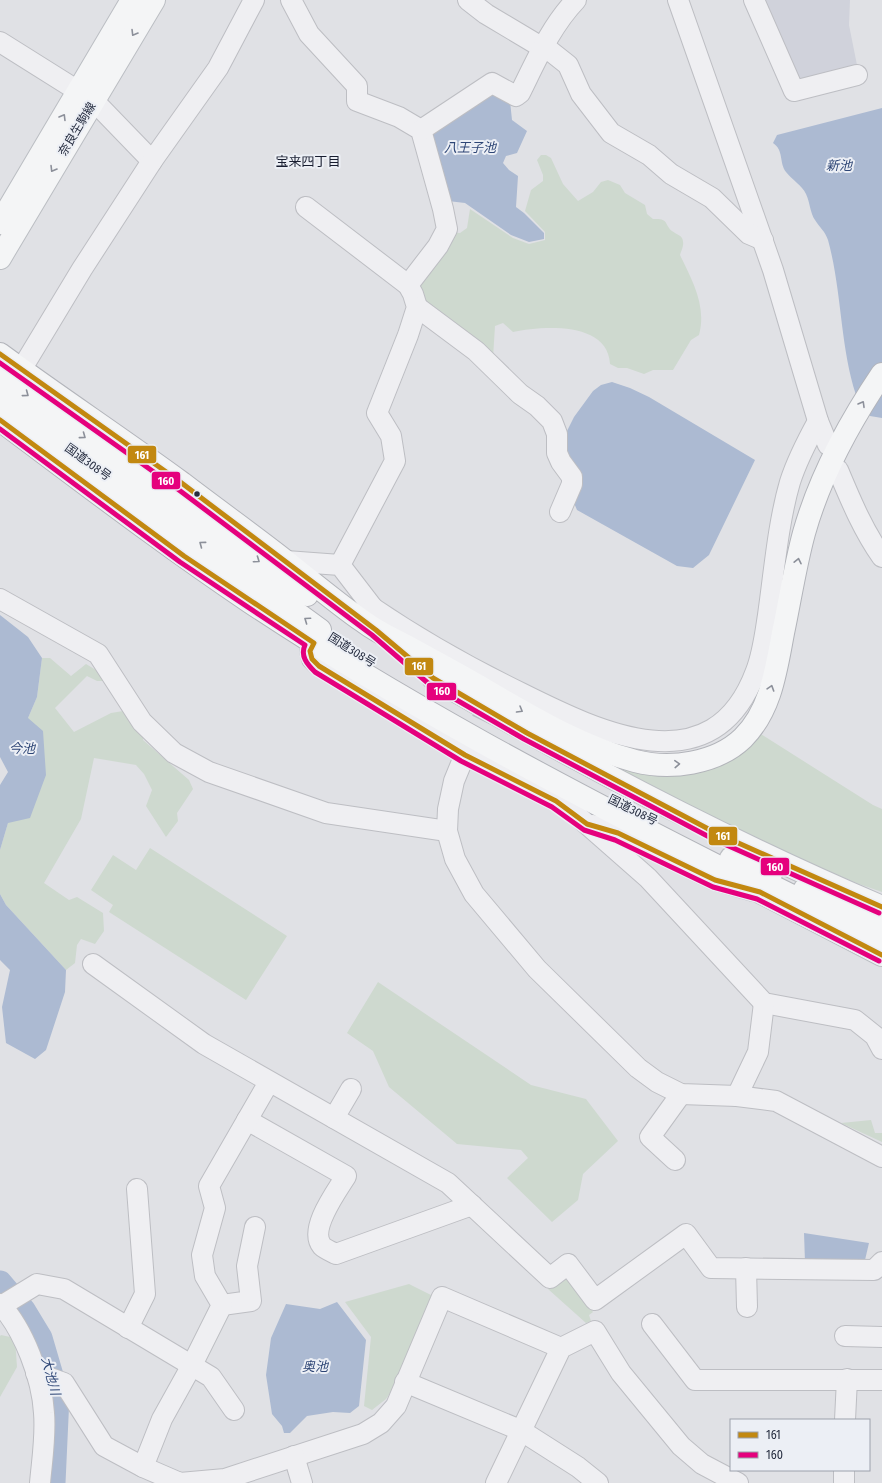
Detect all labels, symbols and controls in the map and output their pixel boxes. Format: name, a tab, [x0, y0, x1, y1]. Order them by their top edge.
one-way arrow	[132, 29, 139, 36]
street label: 奈良生駒線	[56, 100, 98, 158]
one-way arrow	[58, 114, 66, 121]
water label: 八王子池	[444, 140, 498, 155]
district label: 宝来四丁目	[275, 154, 341, 169]
water label: 新池	[826, 158, 854, 173]
one-way arrow	[51, 165, 58, 172]
one-way arrow	[21, 389, 28, 396]
one-way arrow	[858, 401, 865, 408]
one-way arrow	[78, 431, 85, 438]
street label: 国道308号	[62, 441, 114, 483]
line badge: 161	[127, 445, 157, 464]
text: 161	[135, 449, 149, 462]
line badge: 160	[151, 471, 181, 490]
text: 160	[158, 475, 174, 488]
unlabelled marker	[192, 489, 202, 499]
one-way arrow	[199, 542, 206, 549]
one-way arrow	[253, 555, 260, 563]
one-way arrow	[793, 558, 801, 564]
one-way arrow	[304, 618, 311, 625]
street label: 国道308号	[326, 630, 378, 670]
line badge: 161	[404, 657, 434, 676]
text: 161	[412, 660, 426, 673]
line badge: 160	[426, 682, 457, 701]
text: 160	[434, 685, 450, 698]
one-way arrow	[767, 685, 775, 692]
one-way arrow	[516, 705, 523, 712]
water label: 今池	[9, 741, 37, 756]
one-way arrow	[674, 760, 680, 768]
street label: 国道308号	[606, 792, 660, 828]
line badge: 161	[708, 826, 738, 846]
text: 161	[716, 830, 730, 843]
line badge: 160	[760, 857, 790, 876]
text: 160	[767, 861, 783, 874]
water label: 大池川	[39, 1355, 64, 1399]
water label: 奥池	[302, 1359, 330, 1374]
legend	[730, 1419, 870, 1471]
text: 161	[766, 1428, 781, 1442]
text: 160	[766, 1448, 783, 1462]

